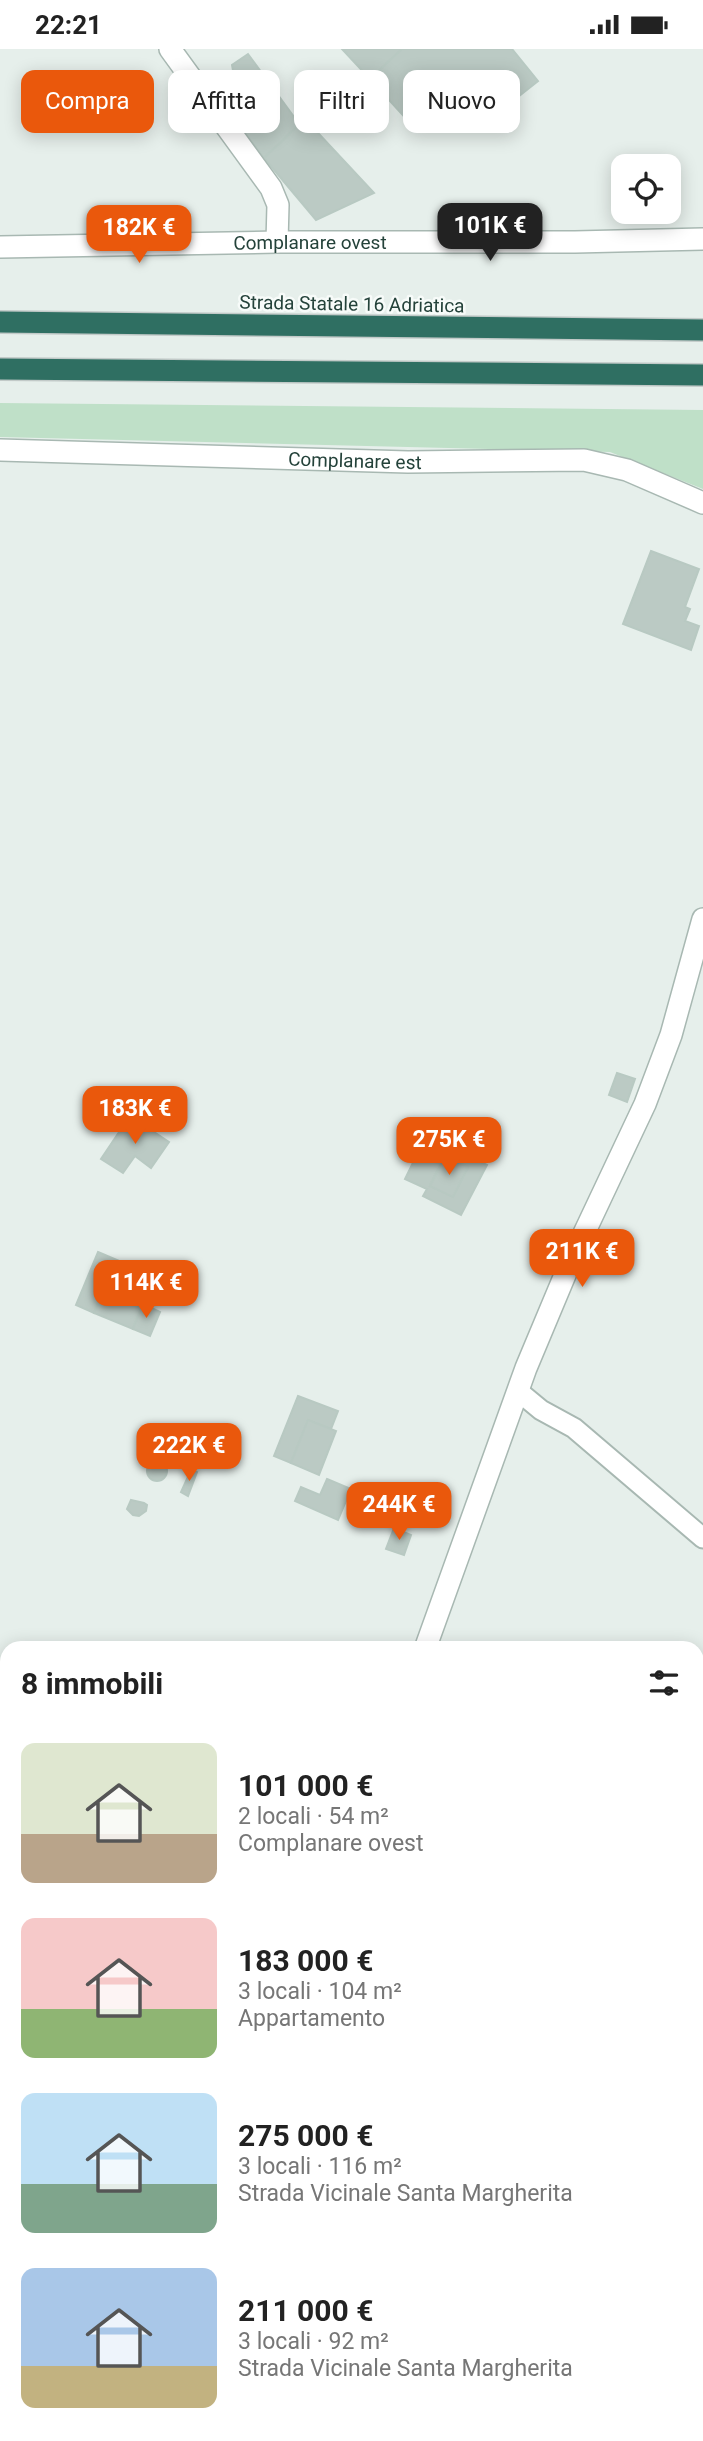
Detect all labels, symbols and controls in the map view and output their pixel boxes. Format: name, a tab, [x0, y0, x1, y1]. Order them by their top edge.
text: 22:21	[35, 10, 102, 40]
chip: Compra	[21, 70, 154, 133]
chip: Affitta	[168, 70, 280, 133]
chip: Filtri	[294, 70, 389, 133]
chip: Nuovo	[403, 70, 520, 133]
map controls	[611, 154, 681, 224]
button: locate	[611, 154, 681, 224]
pin: 101K €	[433, 203, 547, 263]
pin: 182K €	[82, 205, 196, 265]
text: 101K €	[453, 212, 527, 239]
text: 182K €	[102, 214, 176, 241]
street label: Complanare ovest	[233, 231, 387, 254]
street label: Strada Statale 16 Adriatica	[239, 291, 465, 317]
street label: Complanare est	[288, 447, 422, 474]
pin: 183K €	[78, 1087, 192, 1146]
text: 183K €	[98, 1095, 172, 1122]
pin: 275K €	[392, 1117, 506, 1177]
text: 275K €	[412, 1126, 486, 1153]
pin: 211K €	[525, 1229, 639, 1289]
text: 211K €	[545, 1238, 619, 1265]
pin: 114K €	[89, 1261, 203, 1320]
text: 114K €	[109, 1269, 183, 1296]
pin: 222K €	[132, 1423, 246, 1483]
text: 222K €	[152, 1432, 226, 1459]
pin: 244K €	[342, 1483, 456, 1542]
text: 244K €	[362, 1491, 436, 1518]
icon: filters	[645, 1664, 683, 1702]
text: 8 immobili	[21, 1666, 163, 1701]
text: 101 000 €	[238, 1768, 373, 1803]
icon: home	[77, 1771, 161, 1855]
text: 2 locali · 54 m²	[238, 1803, 389, 1830]
text: Complanare ovest	[238, 1830, 424, 1857]
text: 183 000 €	[238, 1943, 373, 1978]
icon: home	[77, 1946, 161, 2030]
text: 3 locali · 104 m²	[238, 1978, 402, 2005]
text: Appartamento	[238, 2005, 385, 2032]
text: 275 000 €	[238, 2118, 373, 2153]
icon: home	[77, 2121, 161, 2205]
text: 3 locali · 116 m²	[238, 2153, 402, 2180]
text: Strada Vicinale Santa Margherita	[238, 2180, 573, 2207]
text: 211 000 €	[238, 2293, 373, 2328]
icon: home	[77, 2296, 161, 2380]
text: 3 locali · 92 m²	[238, 2328, 389, 2355]
text: Strada Vicinale Santa Margherita	[238, 2355, 573, 2382]

